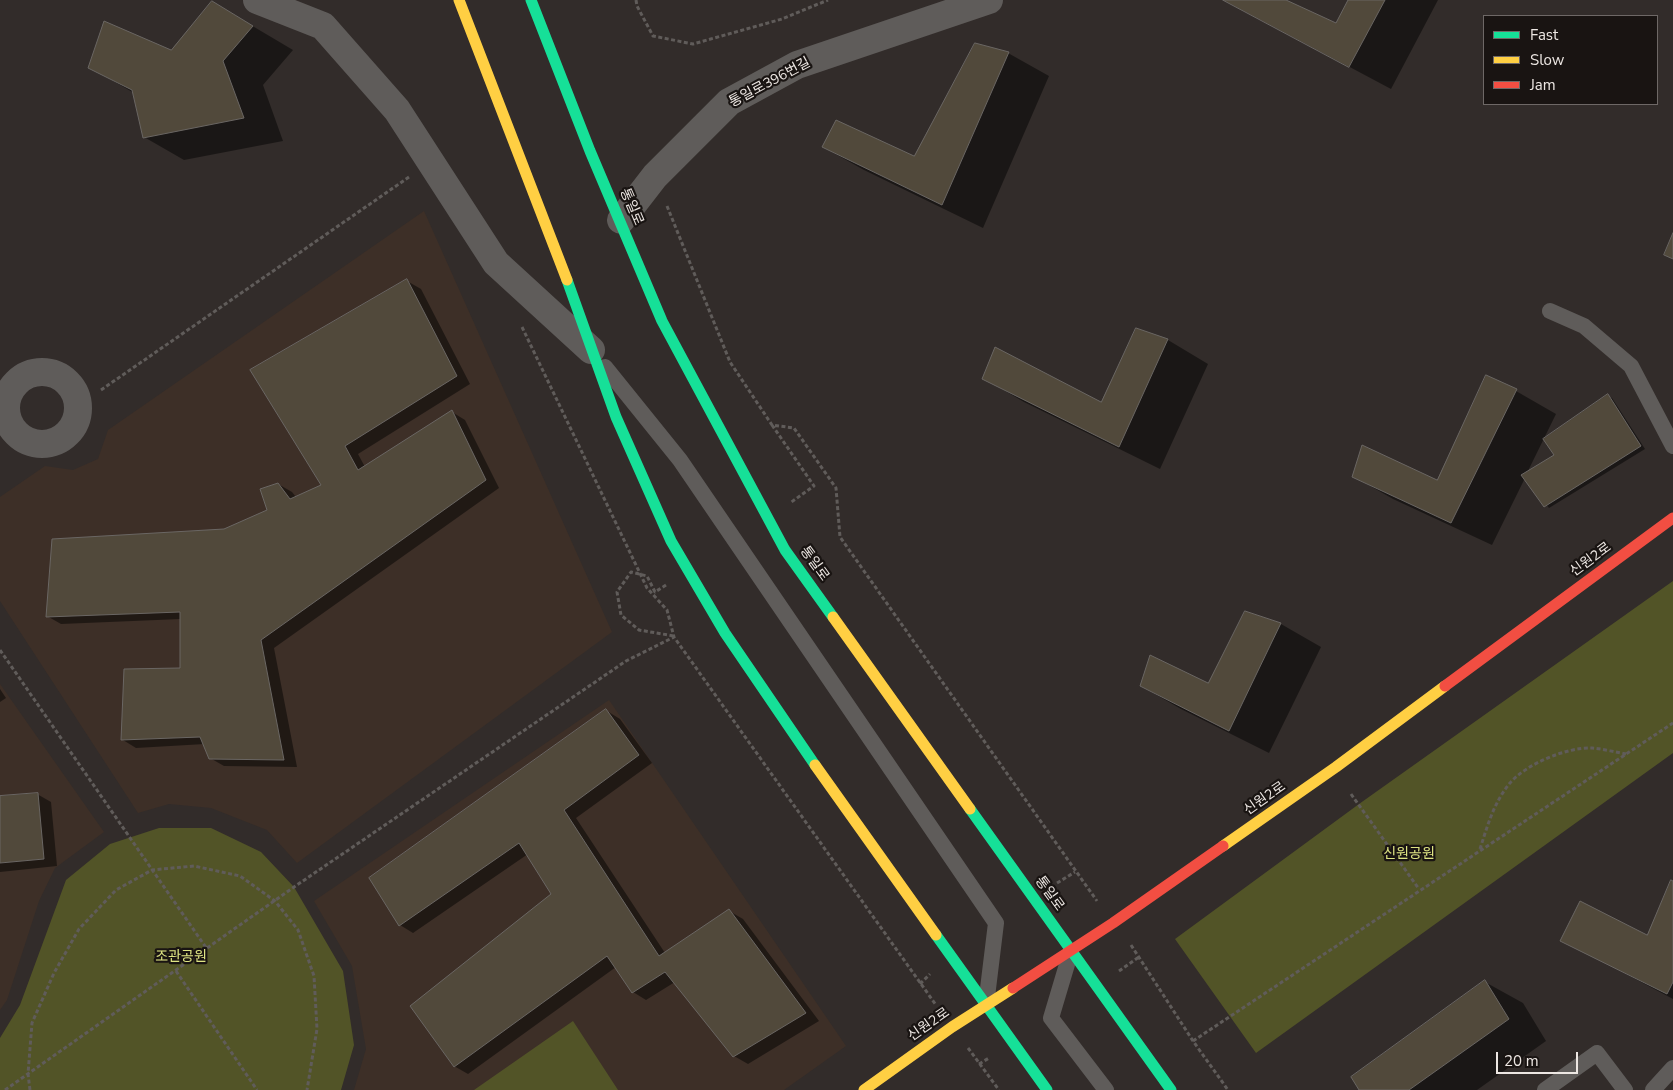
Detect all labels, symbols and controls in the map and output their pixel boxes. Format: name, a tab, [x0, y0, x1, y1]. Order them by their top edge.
legend	[1483, 15, 1658, 105]
text: Fast	[1530, 25, 1558, 45]
text: Slow	[1530, 50, 1564, 70]
street label: 통일로396번길	[727, 55, 813, 111]
text: Jam	[1530, 75, 1556, 95]
street label: 통일로	[616, 186, 646, 228]
street label: 신원2로	[1567, 539, 1615, 581]
street label: 통일로	[796, 543, 832, 585]
street label: 신원2로	[1241, 779, 1289, 819]
park label: 신원공원	[1383, 847, 1435, 863]
street label: 통일로	[1031, 873, 1067, 915]
park label: 조관공원	[155, 950, 207, 966]
street label: 신원2로	[905, 1005, 953, 1045]
scale bar	[1498, 1042, 1580, 1074]
text: 20 m	[1504, 1051, 1539, 1071]

